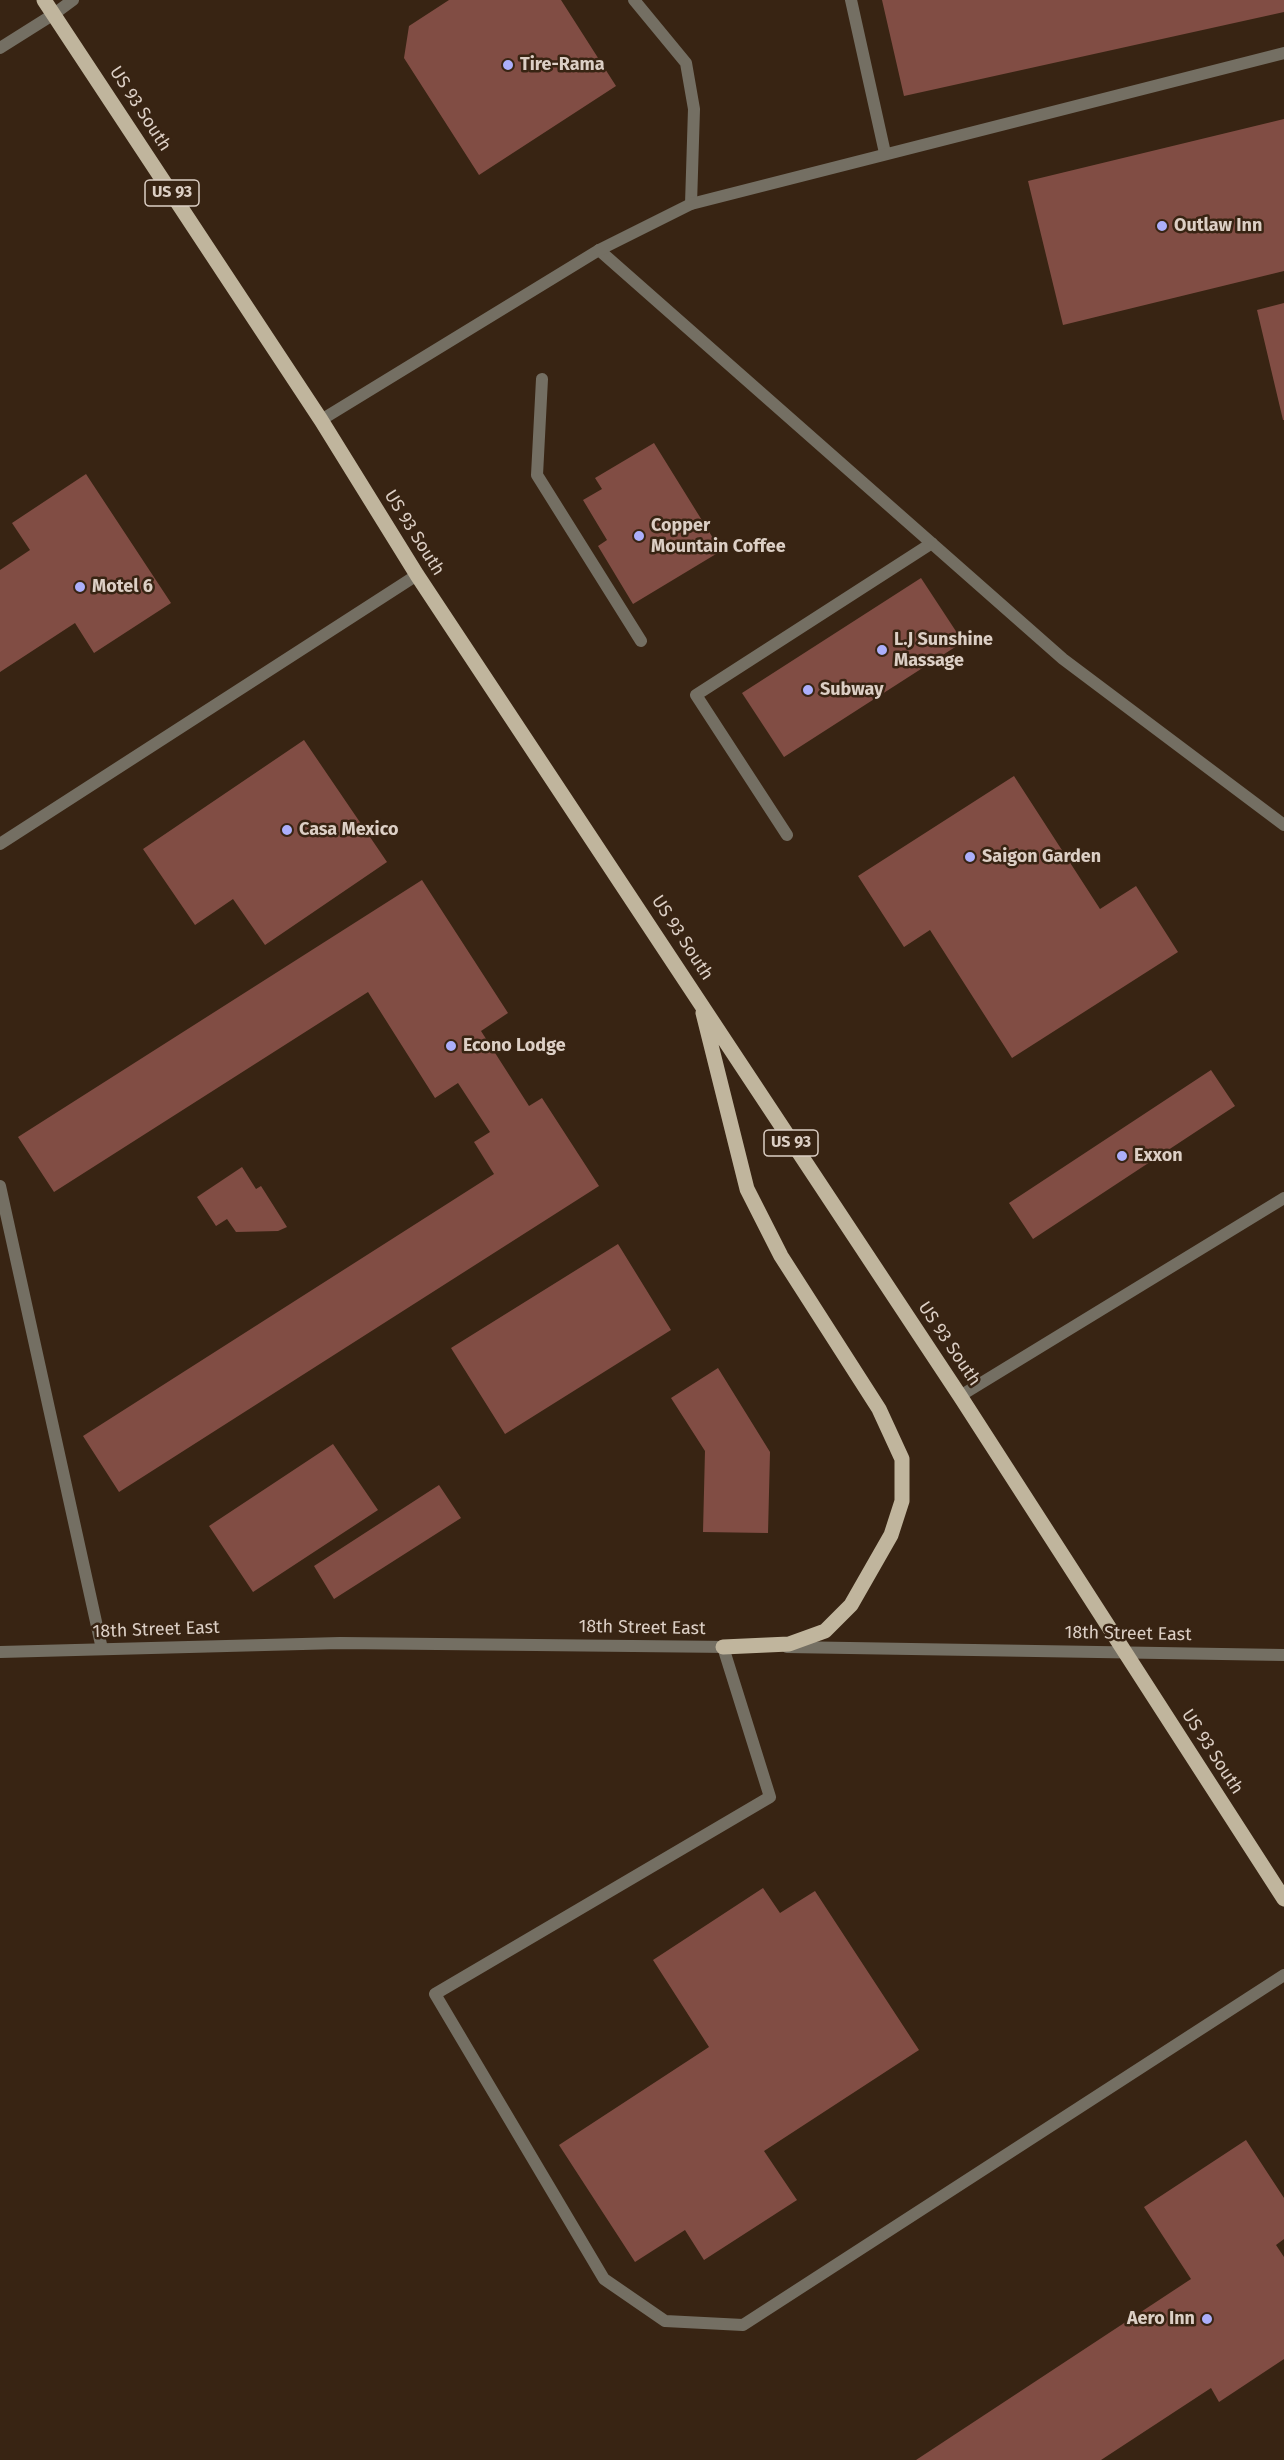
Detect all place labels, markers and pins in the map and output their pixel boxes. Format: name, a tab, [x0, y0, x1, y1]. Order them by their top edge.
place label: Tire-Rama	[520, 54, 605, 76]
marker: Tire-Rama	[501, 58, 515, 72]
place label: Outlaw Inn	[1174, 215, 1262, 237]
marker: Outlaw Inn	[1155, 219, 1169, 233]
place label: Copper Mountain Coffee	[651, 515, 786, 558]
marker: Copper Mountain Coffee	[632, 529, 646, 543]
place label: Motel 6	[92, 576, 153, 598]
marker: Motel 6	[73, 580, 87, 594]
place label: L.J Sunshine Massage	[894, 629, 993, 672]
marker: L.J Sunshine Massage	[875, 643, 889, 657]
place label: Subway	[820, 679, 883, 701]
marker: Subway	[801, 683, 815, 697]
place label: Casa Mexico	[299, 819, 398, 841]
marker: Casa Mexico	[280, 823, 294, 837]
place label: Saigon Garden	[982, 846, 1101, 868]
marker: Saigon Garden	[963, 850, 977, 864]
place label: Econo Lodge	[463, 1035, 566, 1057]
marker: Econo Lodge	[444, 1039, 458, 1053]
place label: Exxon	[1134, 1145, 1183, 1167]
marker: Exxon	[1115, 1149, 1129, 1163]
place label: Aero Inn	[1127, 2308, 1195, 2330]
marker: Aero Inn	[1200, 2312, 1214, 2326]

